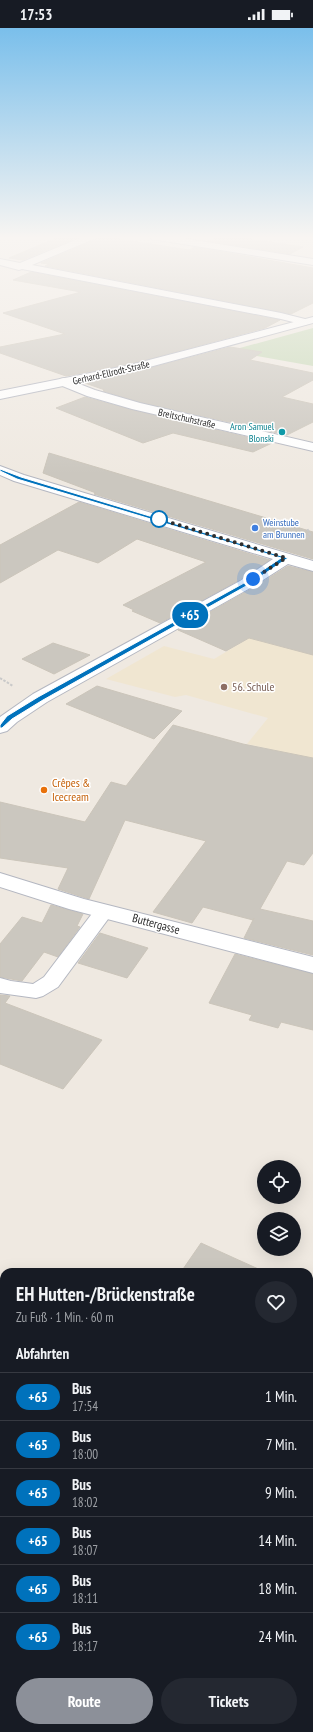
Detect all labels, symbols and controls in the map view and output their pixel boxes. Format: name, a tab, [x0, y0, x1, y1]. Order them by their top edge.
text: 17:53	[20, 5, 52, 24]
street label: Gerhard-Ellrodt-Straße	[71, 357, 151, 388]
street label: Breitschuhstraße	[157, 406, 217, 431]
place label: Aron Samuel Blonski	[230, 420, 275, 445]
marker: Aron Samuel Blonski	[277, 427, 287, 437]
unlabelled marker	[150, 510, 168, 528]
place label: Weinstube am Brunnen	[263, 516, 305, 541]
marker: Weinstube am Brunnen	[250, 523, 260, 533]
your location	[243, 569, 263, 589]
line badge: +65	[167, 602, 213, 628]
text: +65	[180, 606, 200, 624]
place label: 56. Schule	[232, 679, 274, 694]
marker: 56. Schule	[219, 682, 229, 692]
place label: Crêpes & Icecream	[52, 775, 90, 804]
marker: Crêpes & Icecream	[39, 785, 49, 795]
street label: Buttergasse	[131, 910, 182, 937]
map controls	[257, 1160, 301, 1256]
button: locate	[257, 1160, 301, 1204]
button: layers	[257, 1212, 301, 1256]
button: heart	[255, 1281, 297, 1323]
text: EH Hutten-/Brückenstraße	[16, 1282, 195, 1306]
text: Zu Fuß · 1 Min. · 60 m	[16, 1309, 114, 1326]
text: Abfahrten	[16, 1344, 69, 1363]
text: Bus	[72, 1379, 91, 1398]
text: 1 Min.	[265, 1387, 297, 1406]
text: +65	[28, 1388, 48, 1406]
text: 17:54	[72, 1398, 98, 1415]
text: Bus	[72, 1427, 91, 1446]
text: 7 Min.	[266, 1435, 297, 1454]
text: +65	[28, 1436, 48, 1454]
text: 18:00	[72, 1446, 98, 1463]
text: Bus	[72, 1475, 91, 1494]
text: 9 Min.	[265, 1483, 297, 1502]
text: +65	[28, 1484, 48, 1502]
text: 18:02	[72, 1494, 98, 1511]
text: Bus	[72, 1523, 91, 1542]
text: 14 Min.	[258, 1531, 297, 1550]
text: +65	[28, 1532, 48, 1550]
text: 18:07	[72, 1542, 98, 1559]
text: Bus	[72, 1571, 91, 1590]
text: 18 Min.	[258, 1579, 297, 1598]
text: +65	[28, 1580, 48, 1598]
text: 18:11	[72, 1590, 98, 1607]
text: Bus	[72, 1619, 91, 1638]
text: 24 Min.	[258, 1627, 297, 1646]
text: +65	[28, 1628, 48, 1646]
text: 18:17	[72, 1638, 98, 1655]
button: Route	[16, 1678, 153, 1724]
button: Tickets	[161, 1678, 297, 1724]

